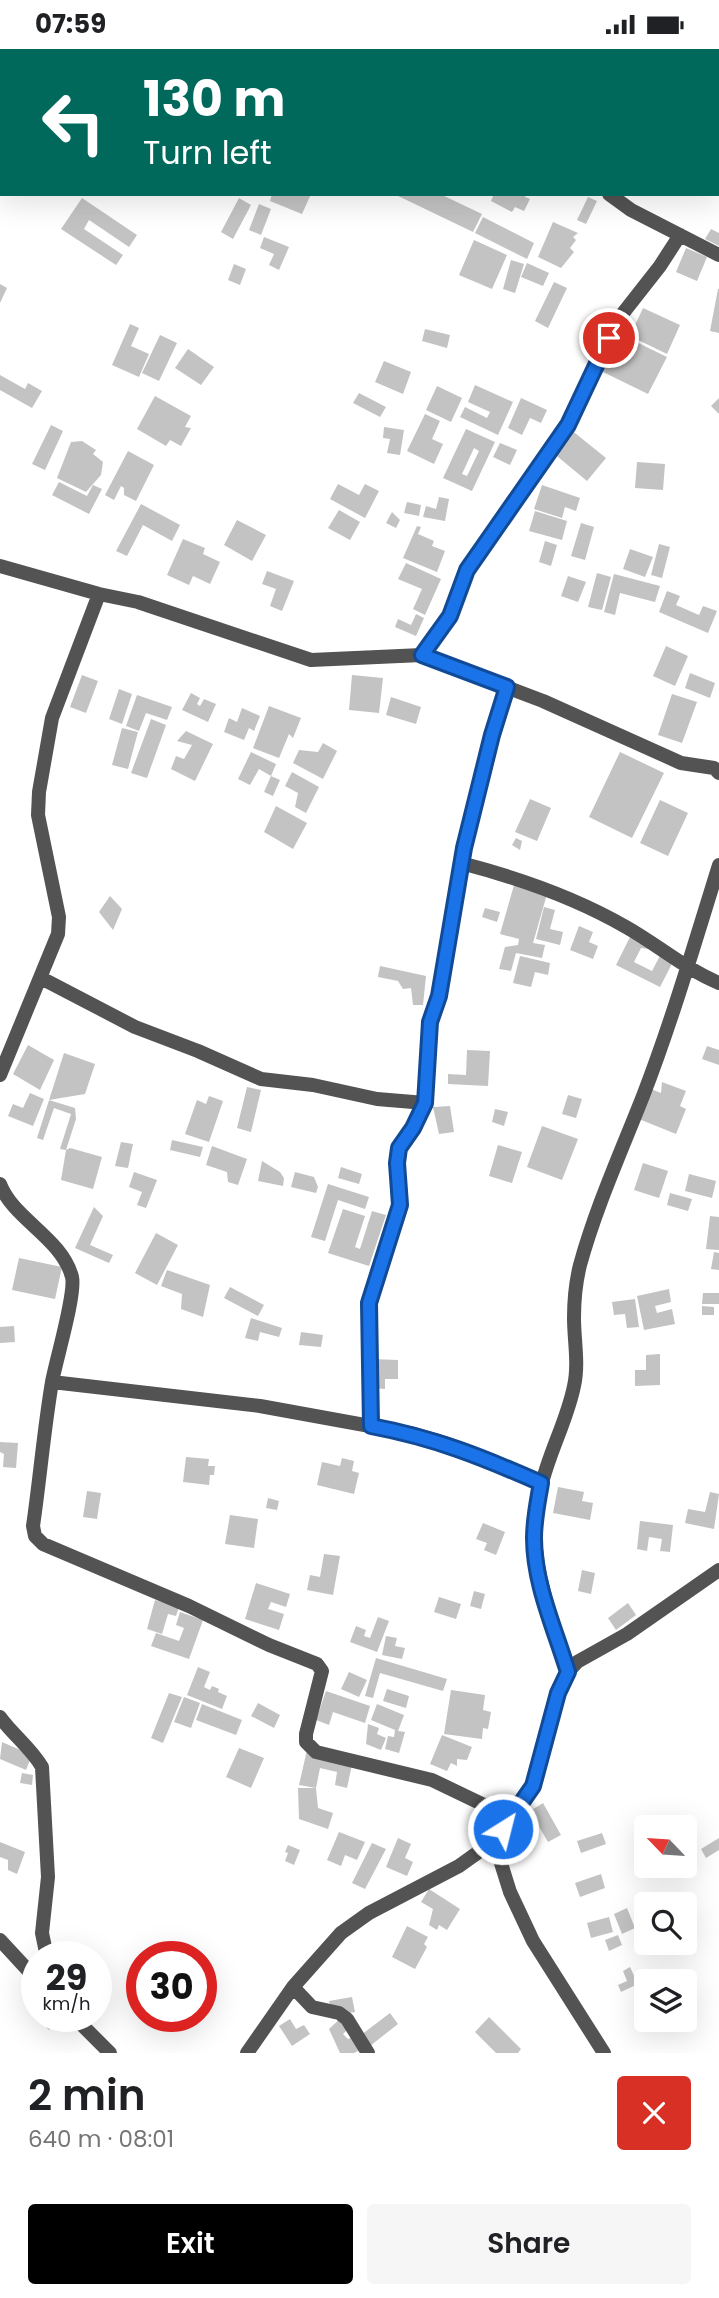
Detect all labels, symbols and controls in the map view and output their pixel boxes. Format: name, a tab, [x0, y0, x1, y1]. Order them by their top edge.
text: 07:59	[35, 6, 106, 42]
text: 130 m	[143, 65, 285, 133]
icon: left	[28, 77, 119, 168]
text: Turn left	[143, 130, 272, 175]
pin	[579, 308, 639, 368]
icon: arrive	[590, 319, 628, 357]
position arrow	[466, 1792, 540, 1866]
north arrow	[634, 1815, 696, 1878]
map controls	[634, 1815, 697, 2032]
button: search	[634, 1892, 697, 1955]
speed limit sign: 30	[126, 1941, 217, 2032]
text: 29	[46, 1953, 87, 2002]
button: layers	[634, 1969, 697, 2032]
text: km/h	[43, 1991, 90, 2016]
text: 2 min	[28, 2066, 146, 2125]
button: close	[617, 2076, 691, 2150]
text: 640 m · 08:01	[28, 2123, 174, 2155]
button: Exit	[28, 2204, 353, 2284]
button: Share	[367, 2204, 691, 2284]

